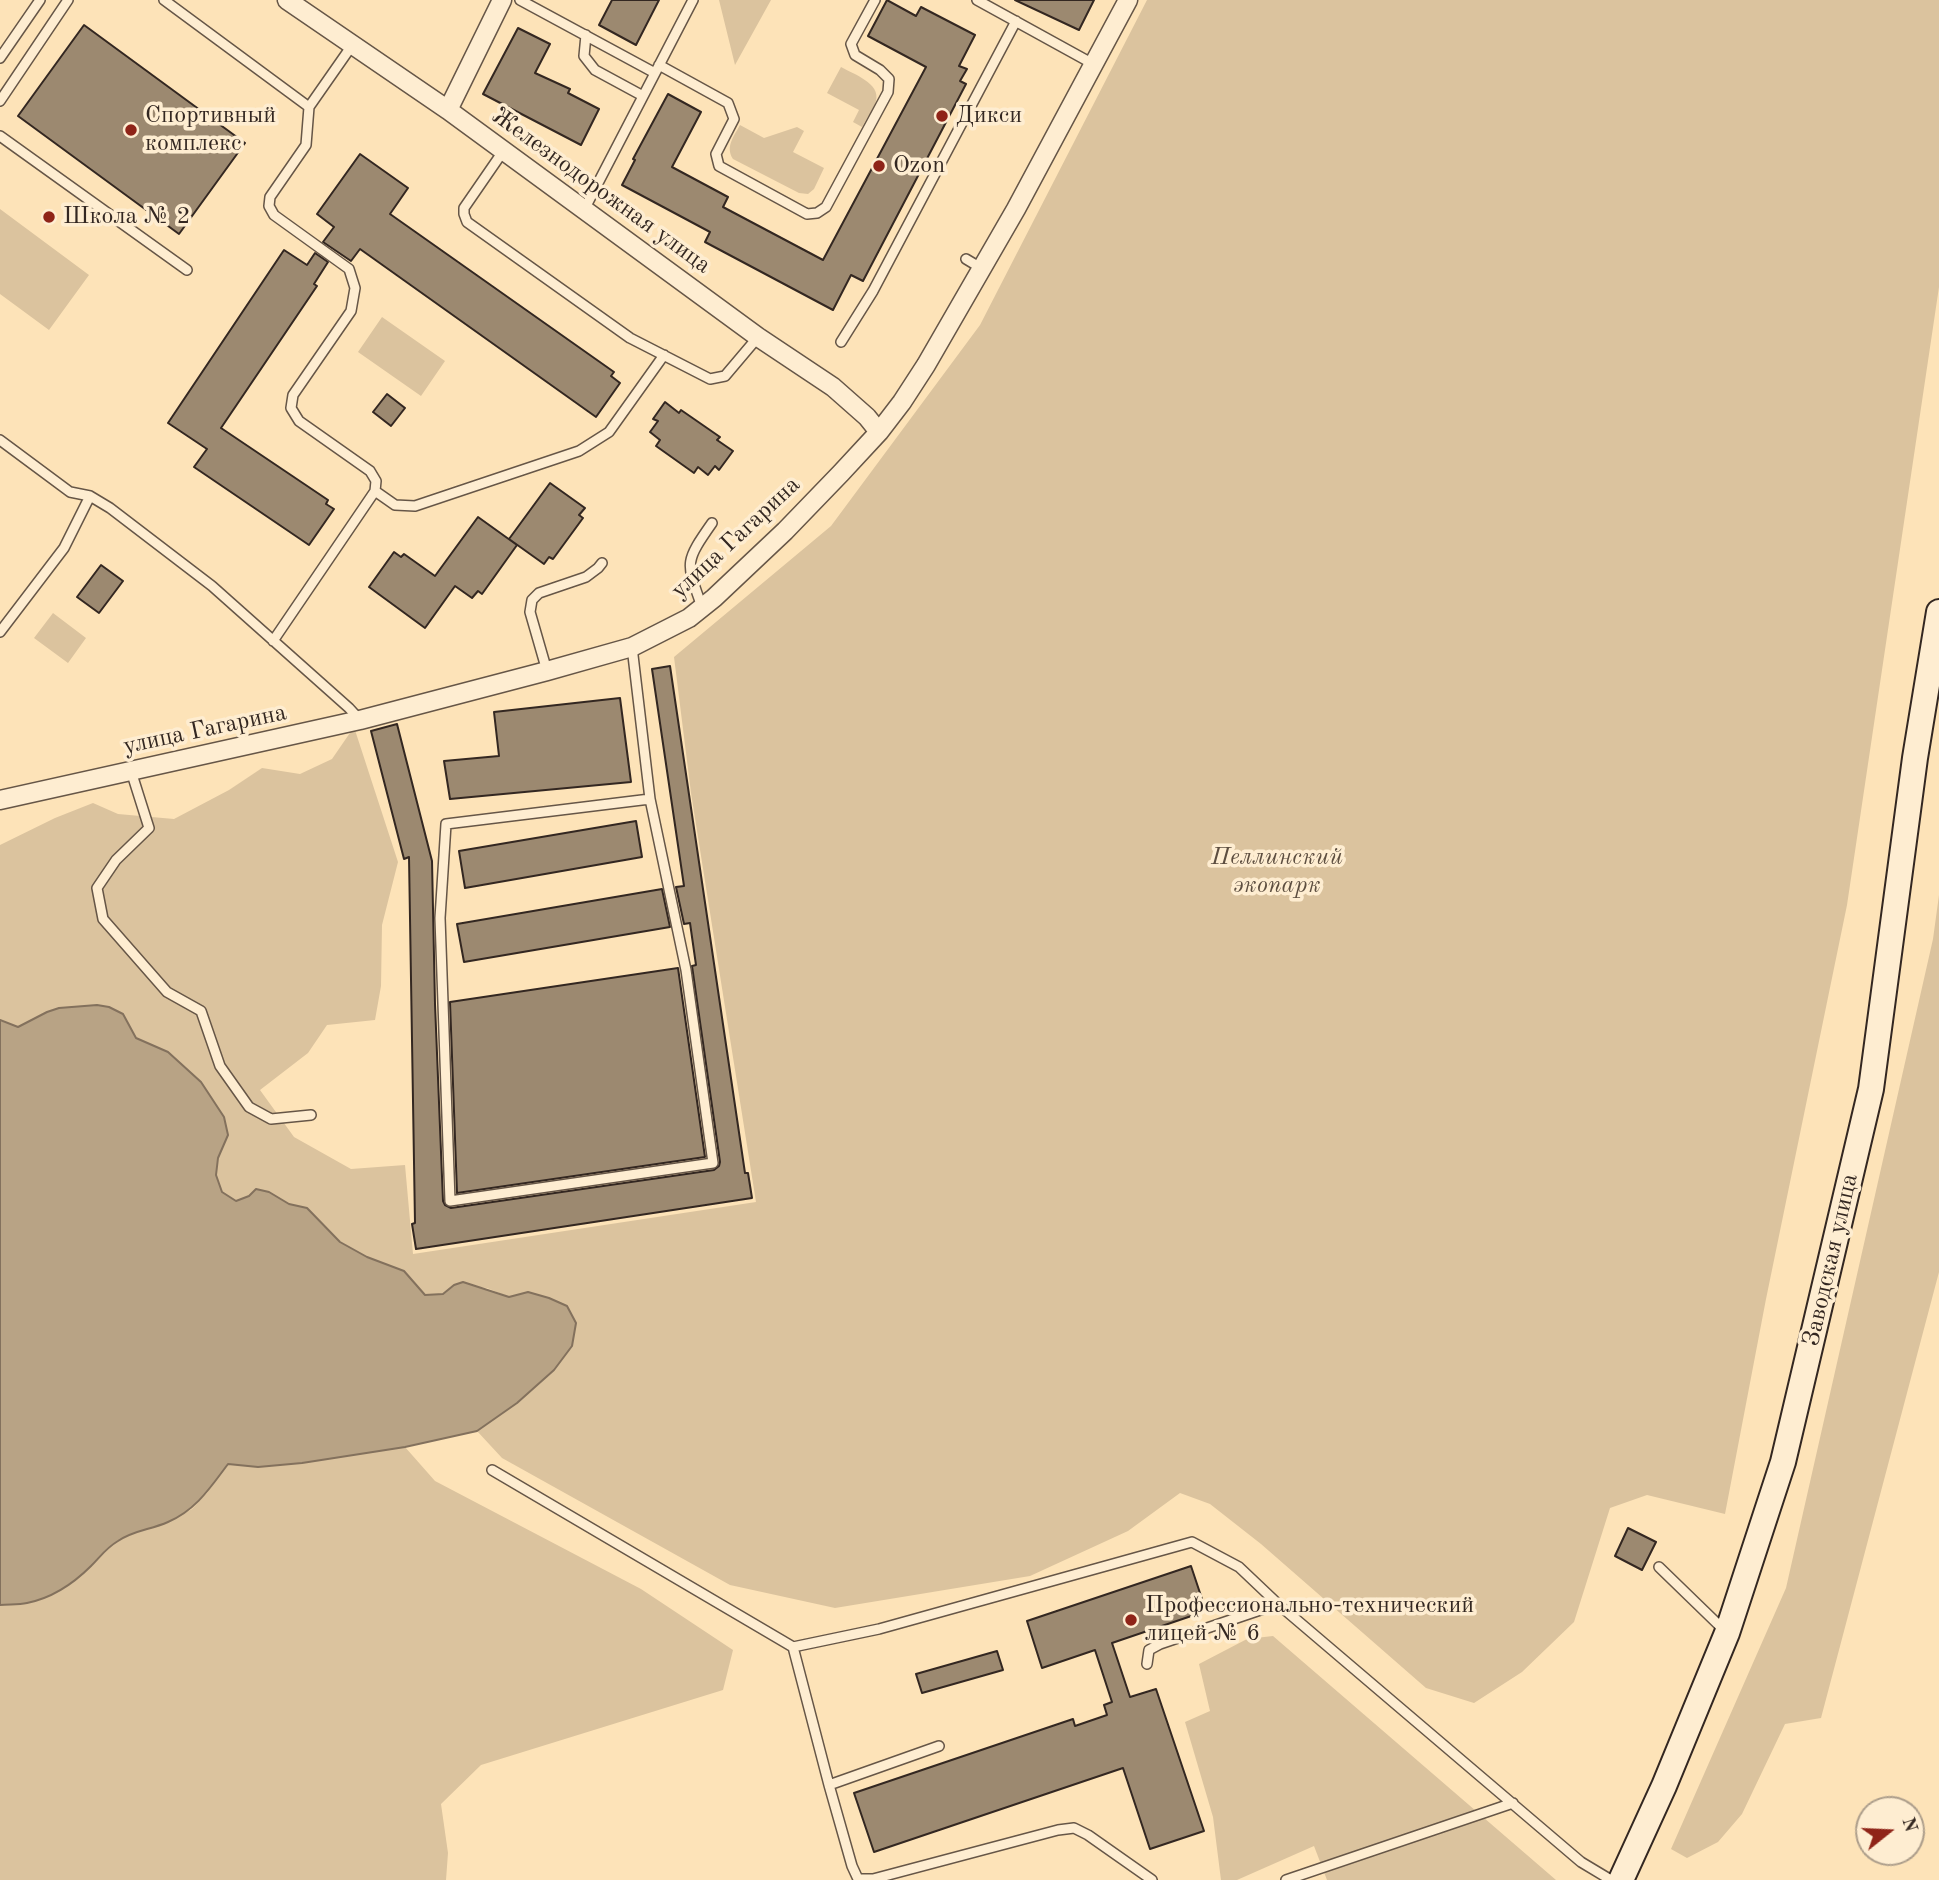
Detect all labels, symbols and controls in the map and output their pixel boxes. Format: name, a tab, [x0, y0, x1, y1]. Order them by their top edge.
place label: Спортивный комплекс	[145, 102, 276, 158]
street label: Железнодорожная улица	[486, 102, 716, 280]
place label: Дикси	[956, 102, 1022, 130]
marker: Дикси	[934, 108, 950, 124]
marker: Спортивный комплекс	[123, 122, 139, 138]
place label: Ozon	[893, 152, 945, 180]
marker: Ozon	[871, 158, 887, 174]
place label: Школа № 2	[63, 203, 190, 231]
marker: Школа № 2	[41, 209, 57, 225]
street label: улица Гагарина	[665, 471, 807, 605]
street label: улица Гагарина	[121, 699, 289, 761]
park label: Пеллинский экопарк	[1211, 844, 1343, 900]
street label: Заводская улица	[1797, 1171, 1865, 1349]
place label: Профессионально-технический лицей № 6	[1145, 1592, 1474, 1648]
marker: Профессионально-технический лицей № 6	[1123, 1612, 1139, 1628]
north arrow	[1855, 1796, 1925, 1866]
text: N	[1897, 1815, 1920, 1835]

